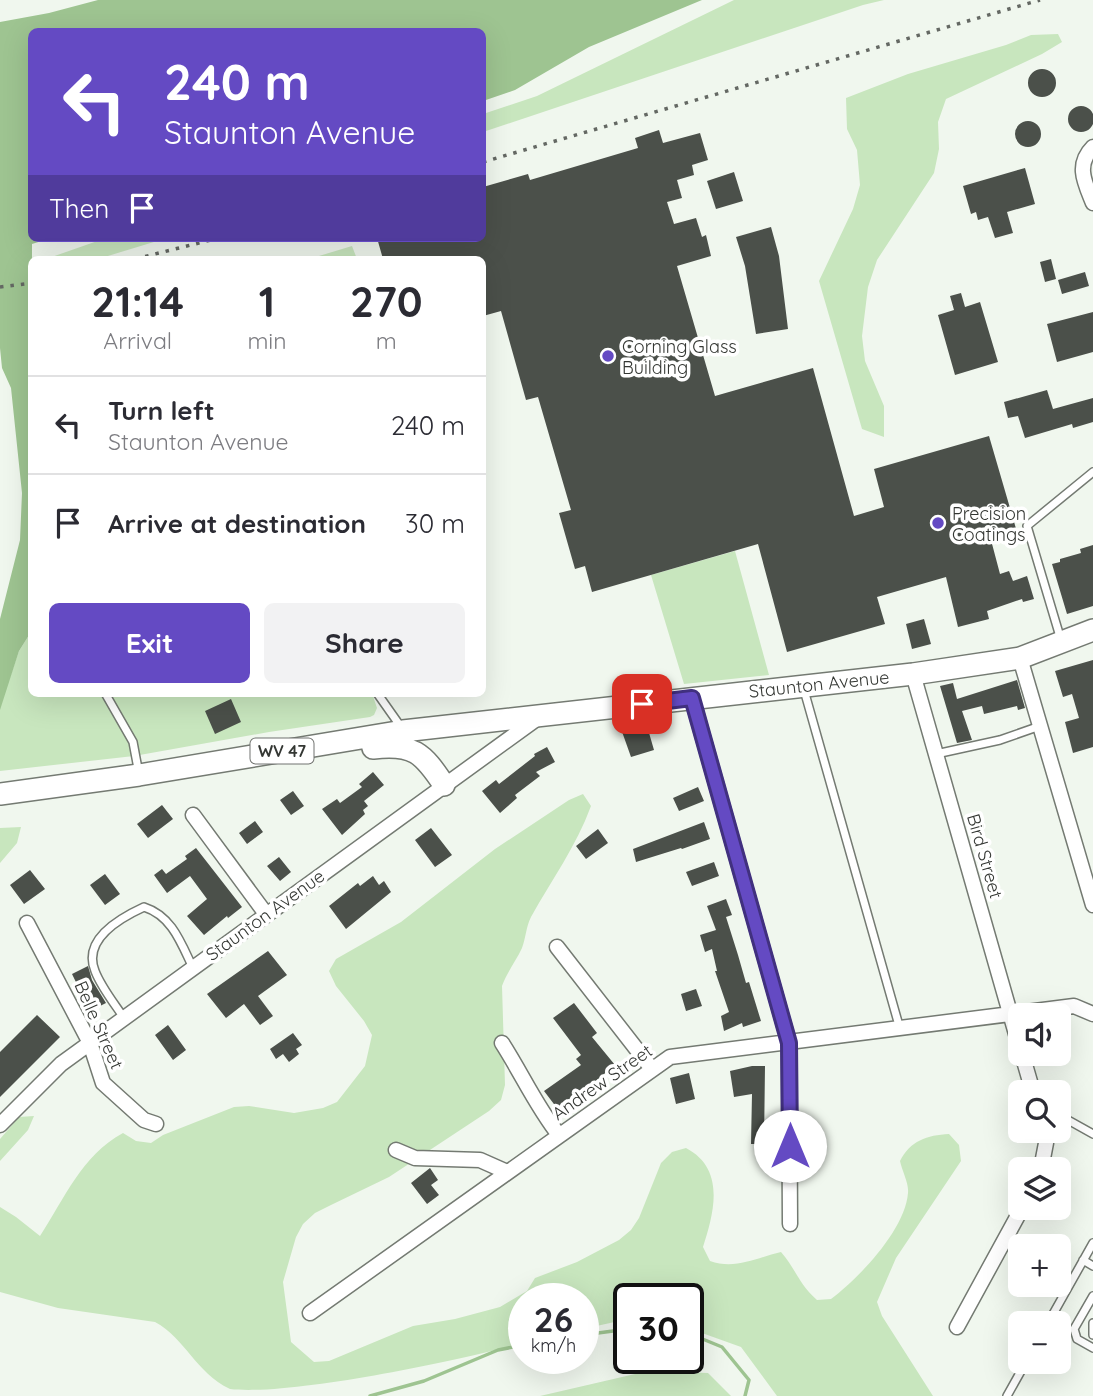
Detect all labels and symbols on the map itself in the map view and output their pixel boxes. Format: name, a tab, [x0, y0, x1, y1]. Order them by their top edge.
place label: Corning Glass Building	[622, 335, 737, 379]
marker: Corning Glass Building	[600, 348, 616, 364]
place label: Precision Coatings	[952, 502, 1026, 546]
marker: Precision Coatings	[930, 515, 946, 531]
street label: Staunton Avenue	[748, 665, 890, 703]
pin	[612, 674, 672, 734]
road number: WV 47	[250, 738, 314, 764]
street label: Bird Street	[962, 811, 1008, 901]
street label: Staunton Avenue	[201, 864, 329, 966]
street label: Belle Street	[69, 977, 129, 1073]
street label: Andrew Street	[547, 1039, 657, 1125]
position arrow	[753, 1109, 827, 1183]
speed limit sign: 30	[613, 1283, 704, 1374]

